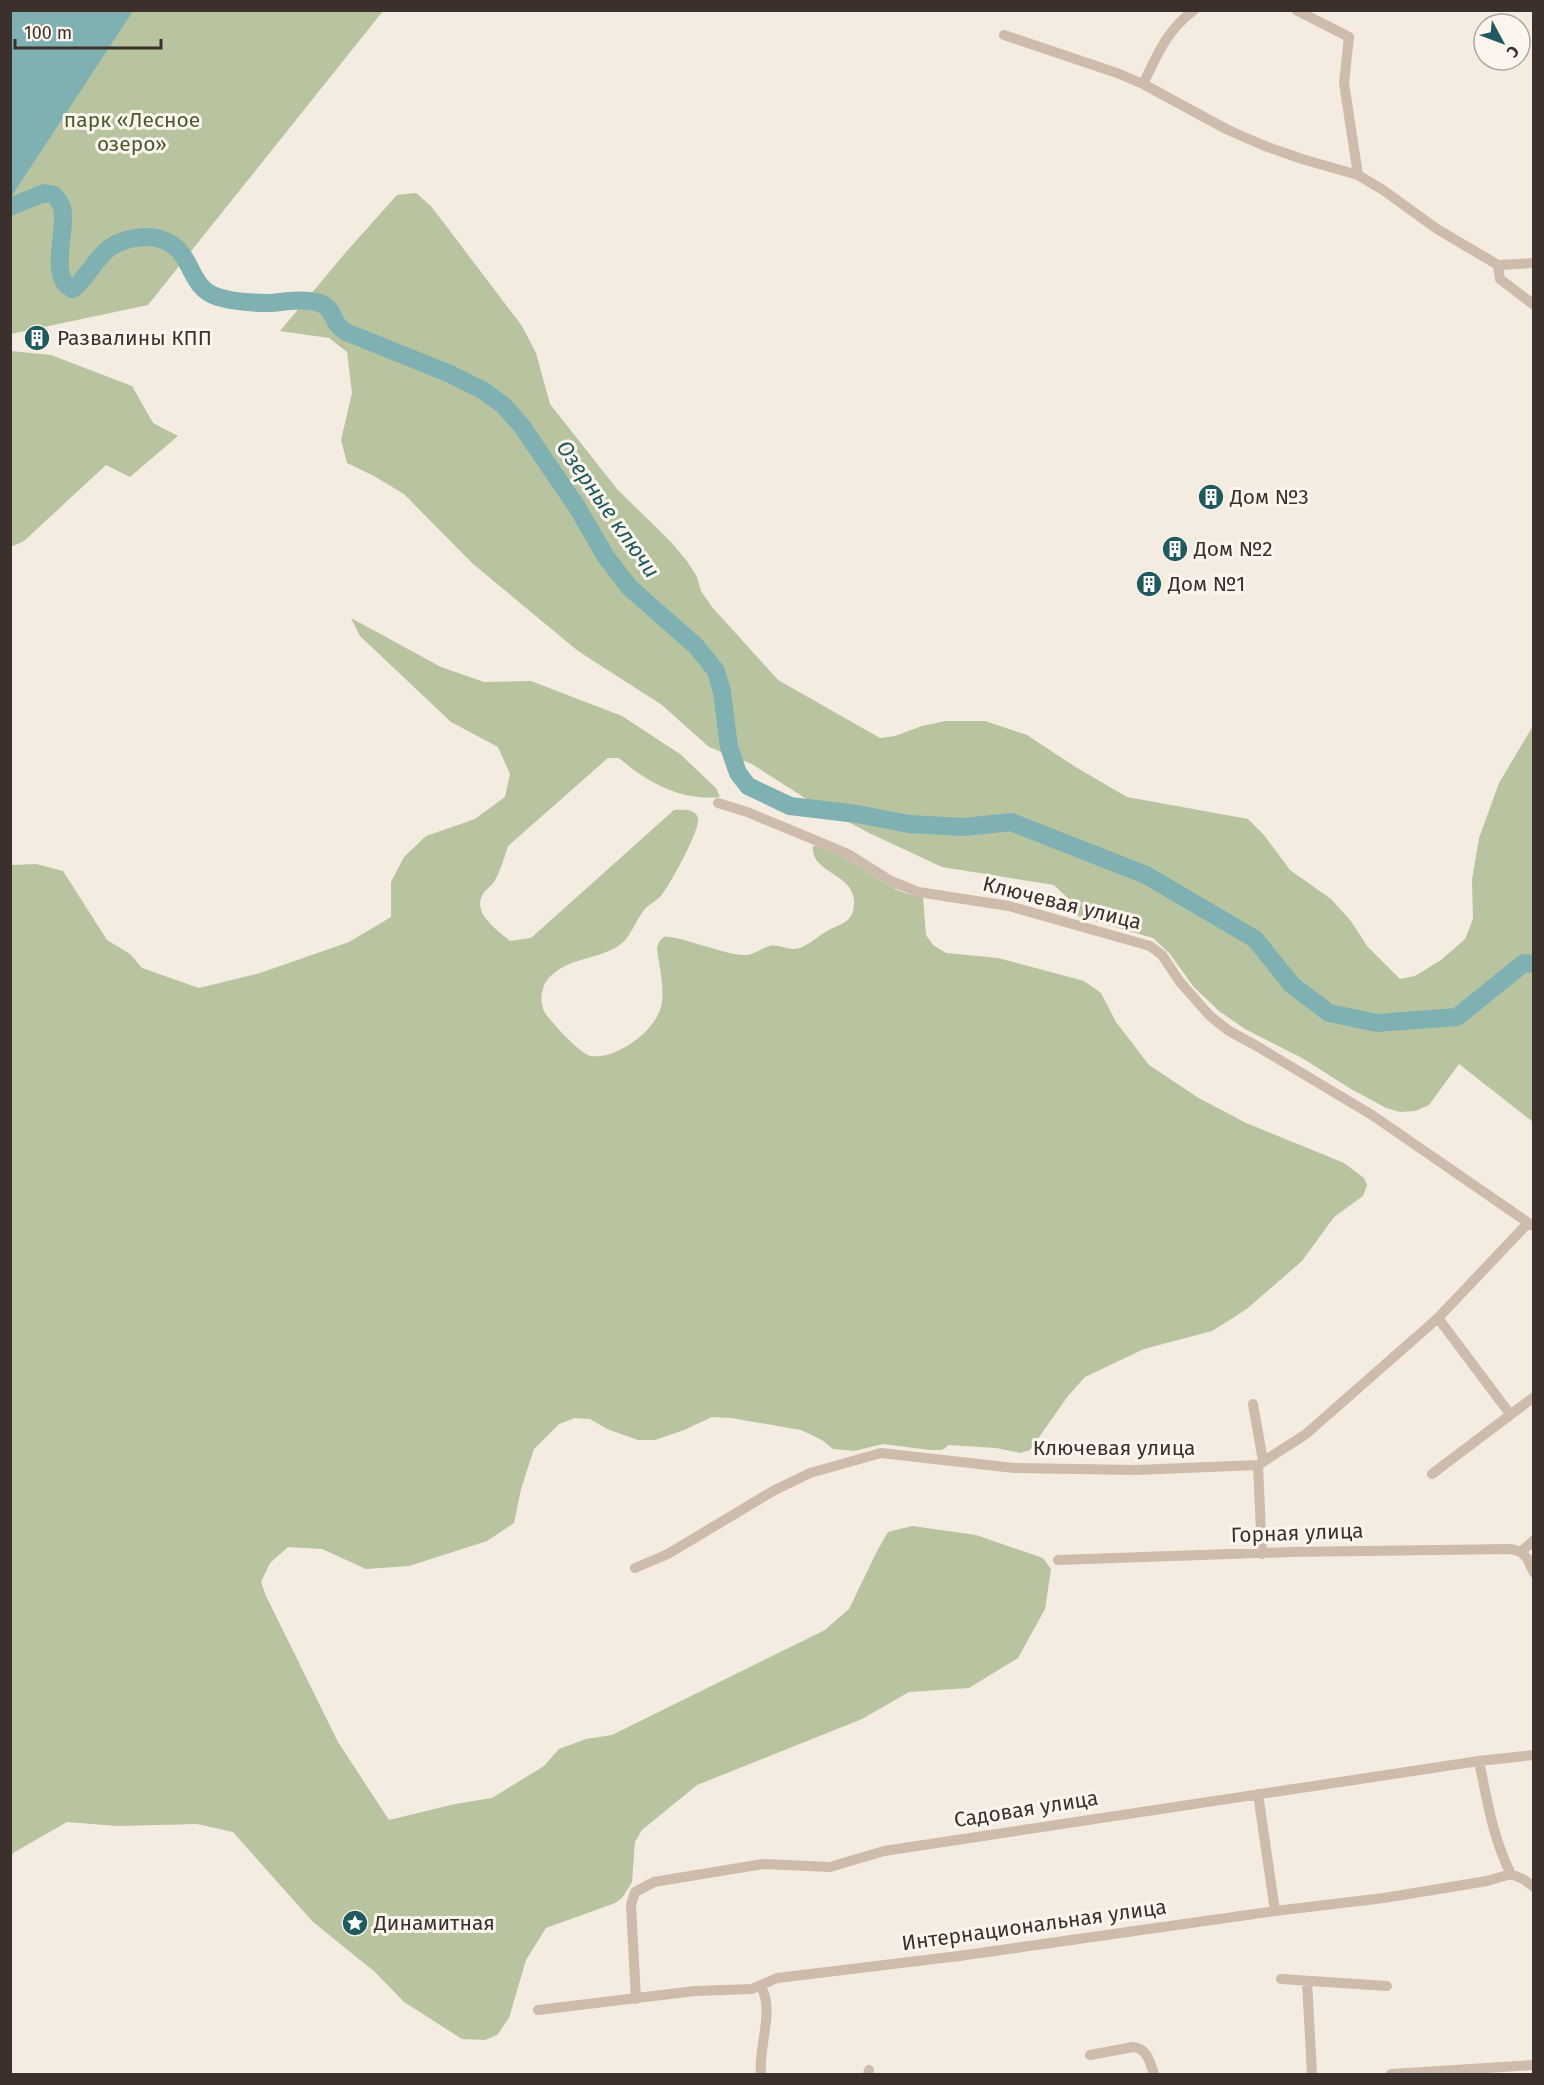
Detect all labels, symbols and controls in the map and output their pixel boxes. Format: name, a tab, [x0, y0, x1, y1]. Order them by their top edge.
scale bar	[15, 12, 160, 50]
north arrow	[1472, 12, 1532, 72]
text: 100 m	[24, 22, 72, 44]
text: С	[1502, 42, 1523, 62]
park label: парк «Лесное озеро»	[64, 107, 200, 157]
building icon: Развалины КПП	[22, 323, 52, 353]
place label: Развалины КПП	[57, 325, 212, 351]
water label: Озерные ключи	[551, 435, 665, 583]
building icon: Дом №3	[1196, 482, 1226, 512]
place label: Дом №3	[1229, 484, 1309, 510]
building icon: Дом №2	[1160, 534, 1190, 564]
place label: Дом №2	[1193, 536, 1273, 562]
building icon: Дом №1	[1134, 569, 1164, 599]
place label: Дом №1	[1167, 571, 1245, 597]
street label: Ключевая улица	[980, 871, 1144, 935]
street label: Ключевая улица	[1033, 1435, 1195, 1461]
street label: Горная улица	[1230, 1518, 1364, 1548]
street label: Садовая улица	[952, 1785, 1100, 1833]
street label: Интернациональная улица	[900, 1894, 1168, 1956]
place icon: Динамитная	[340, 1908, 370, 1938]
place label: Динамитная	[373, 1910, 495, 1936]

